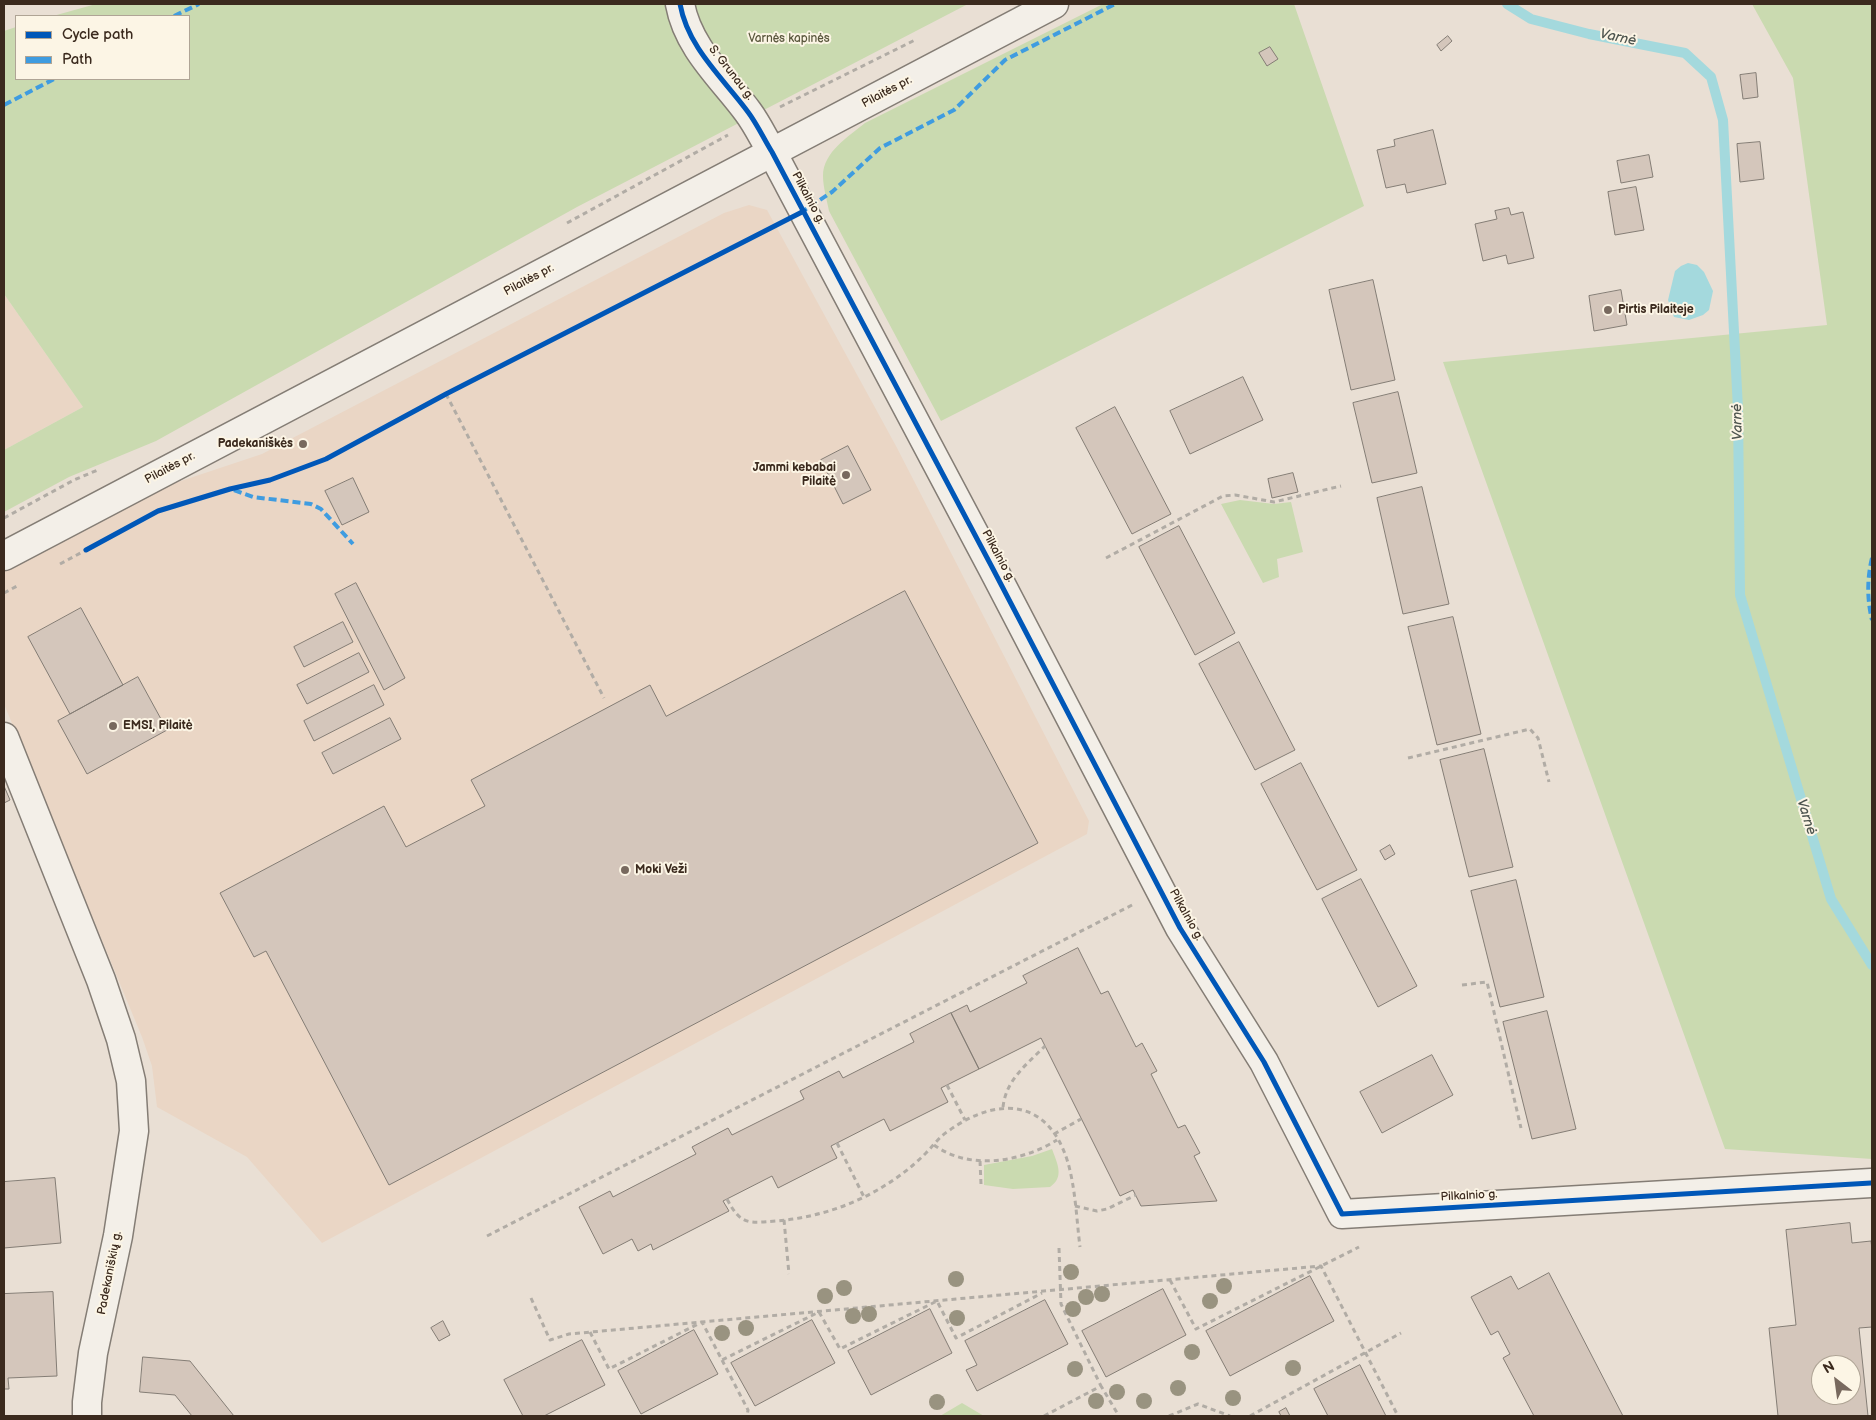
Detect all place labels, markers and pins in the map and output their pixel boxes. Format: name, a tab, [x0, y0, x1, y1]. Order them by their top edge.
place label: Pirtis Pilaiteje	[1618, 303, 1694, 317]
marker: Pirtis Pilaiteje	[1602, 304, 1614, 316]
place label: Padekaniškės	[218, 437, 293, 451]
marker: Padekaniškės	[297, 438, 309, 450]
place label: Jammi kebabai Pilaitė	[753, 461, 836, 489]
marker: Jammi kebabai Pilaitė	[840, 469, 852, 481]
place label: EMSI, Pilaitė	[123, 719, 193, 733]
marker: EMSI, Pilaitė	[107, 720, 119, 732]
place label: Moki Veži	[635, 863, 687, 877]
marker: Moki Veži	[619, 864, 631, 876]

